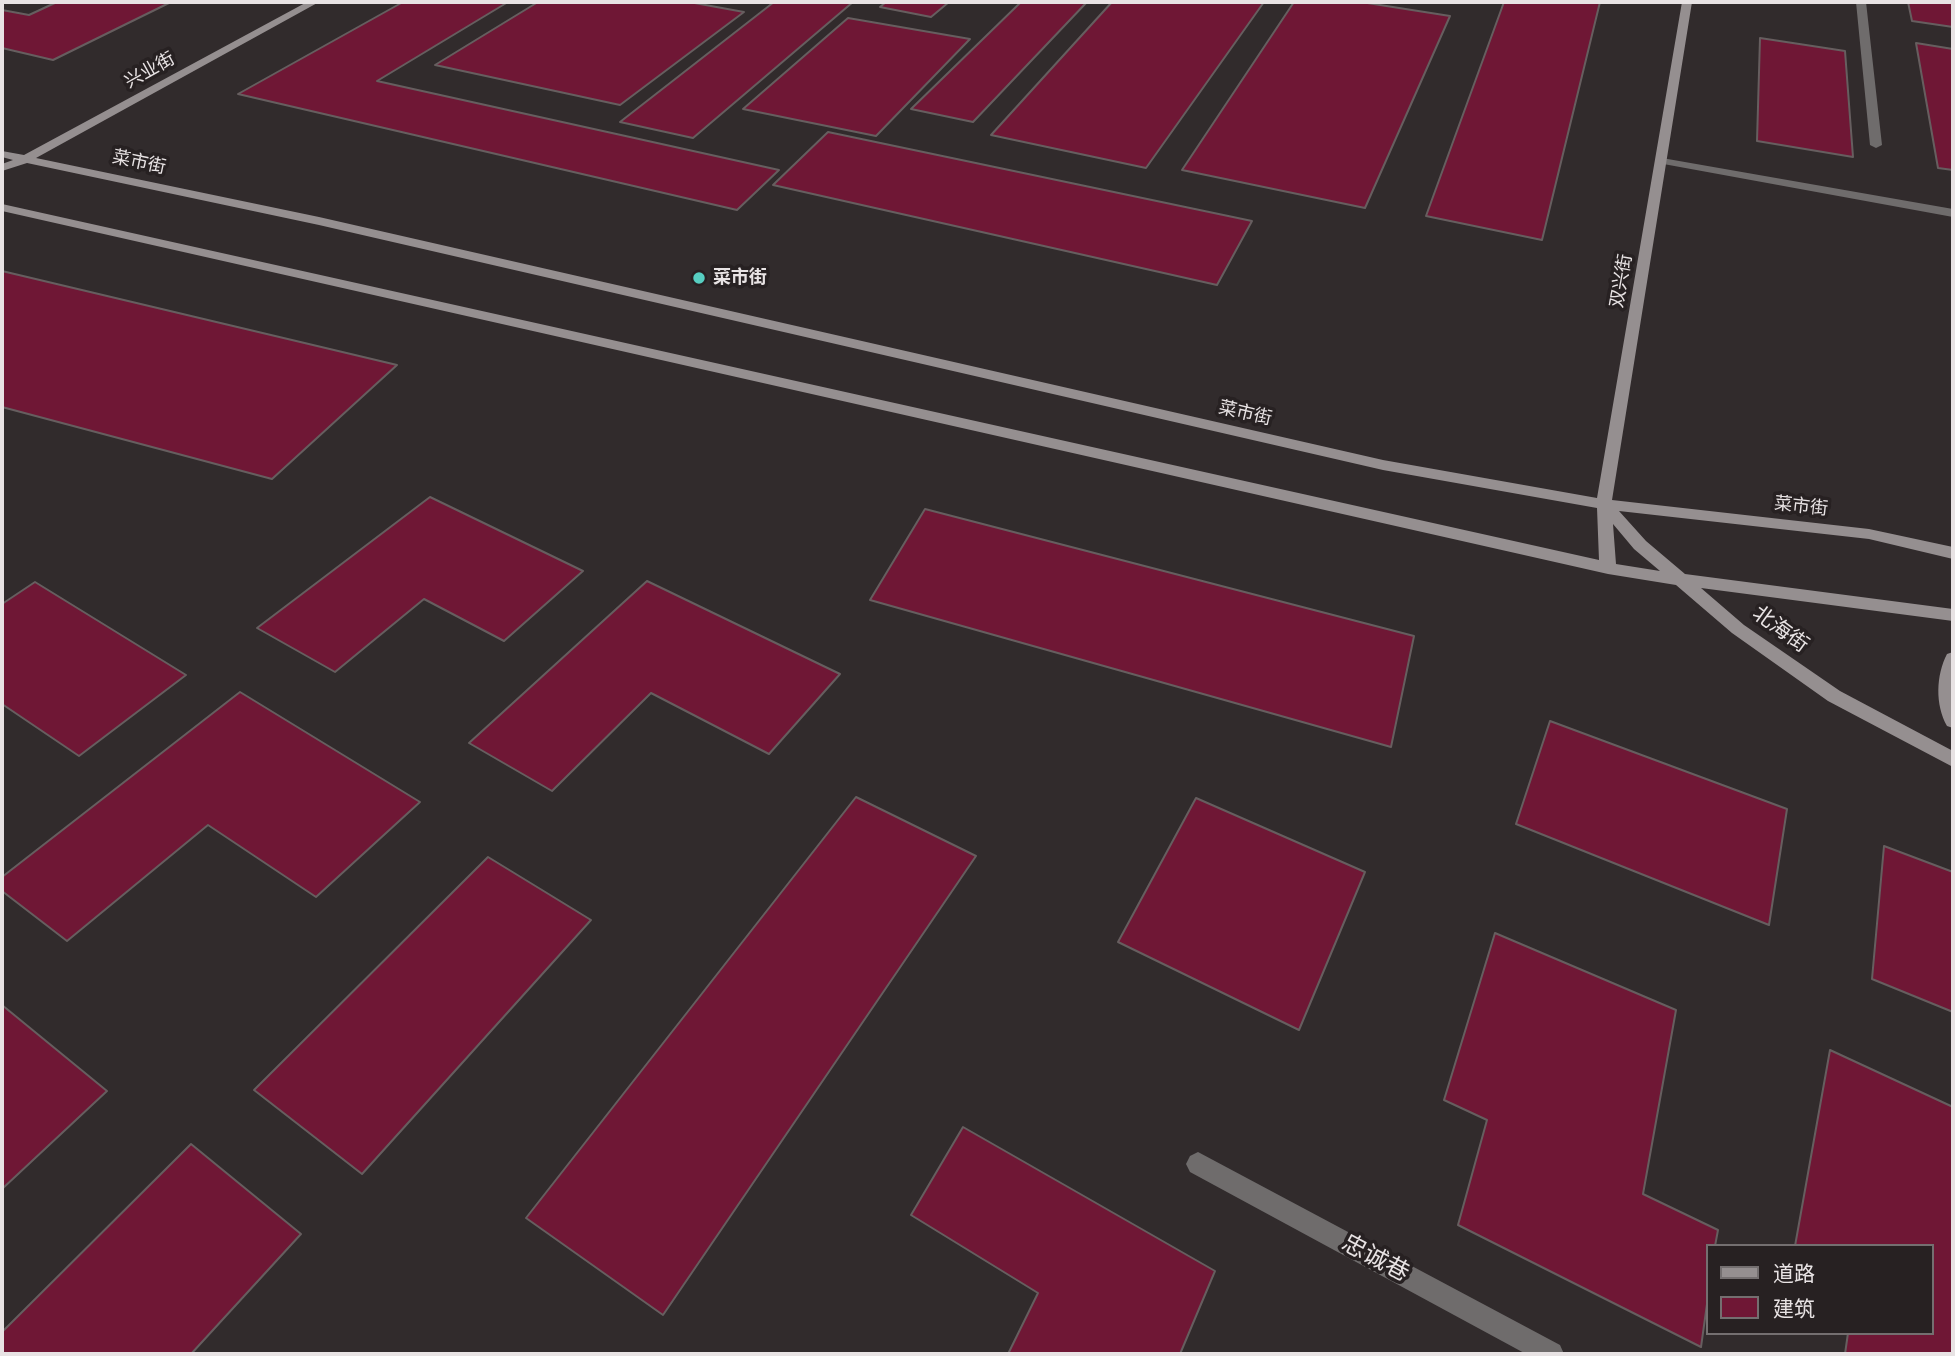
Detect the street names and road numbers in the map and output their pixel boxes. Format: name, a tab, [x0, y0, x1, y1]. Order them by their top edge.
street label: 兴业街	[121, 48, 179, 94]
street label: 菜市街	[110, 147, 168, 179]
street label: 双兴街	[1607, 253, 1637, 309]
street label: 菜市街	[1216, 397, 1274, 431]
street label: 菜市街	[1773, 493, 1829, 521]
street label: 北海街	[1747, 601, 1813, 659]
street label: 忠诚巷	[1336, 1229, 1414, 1289]

